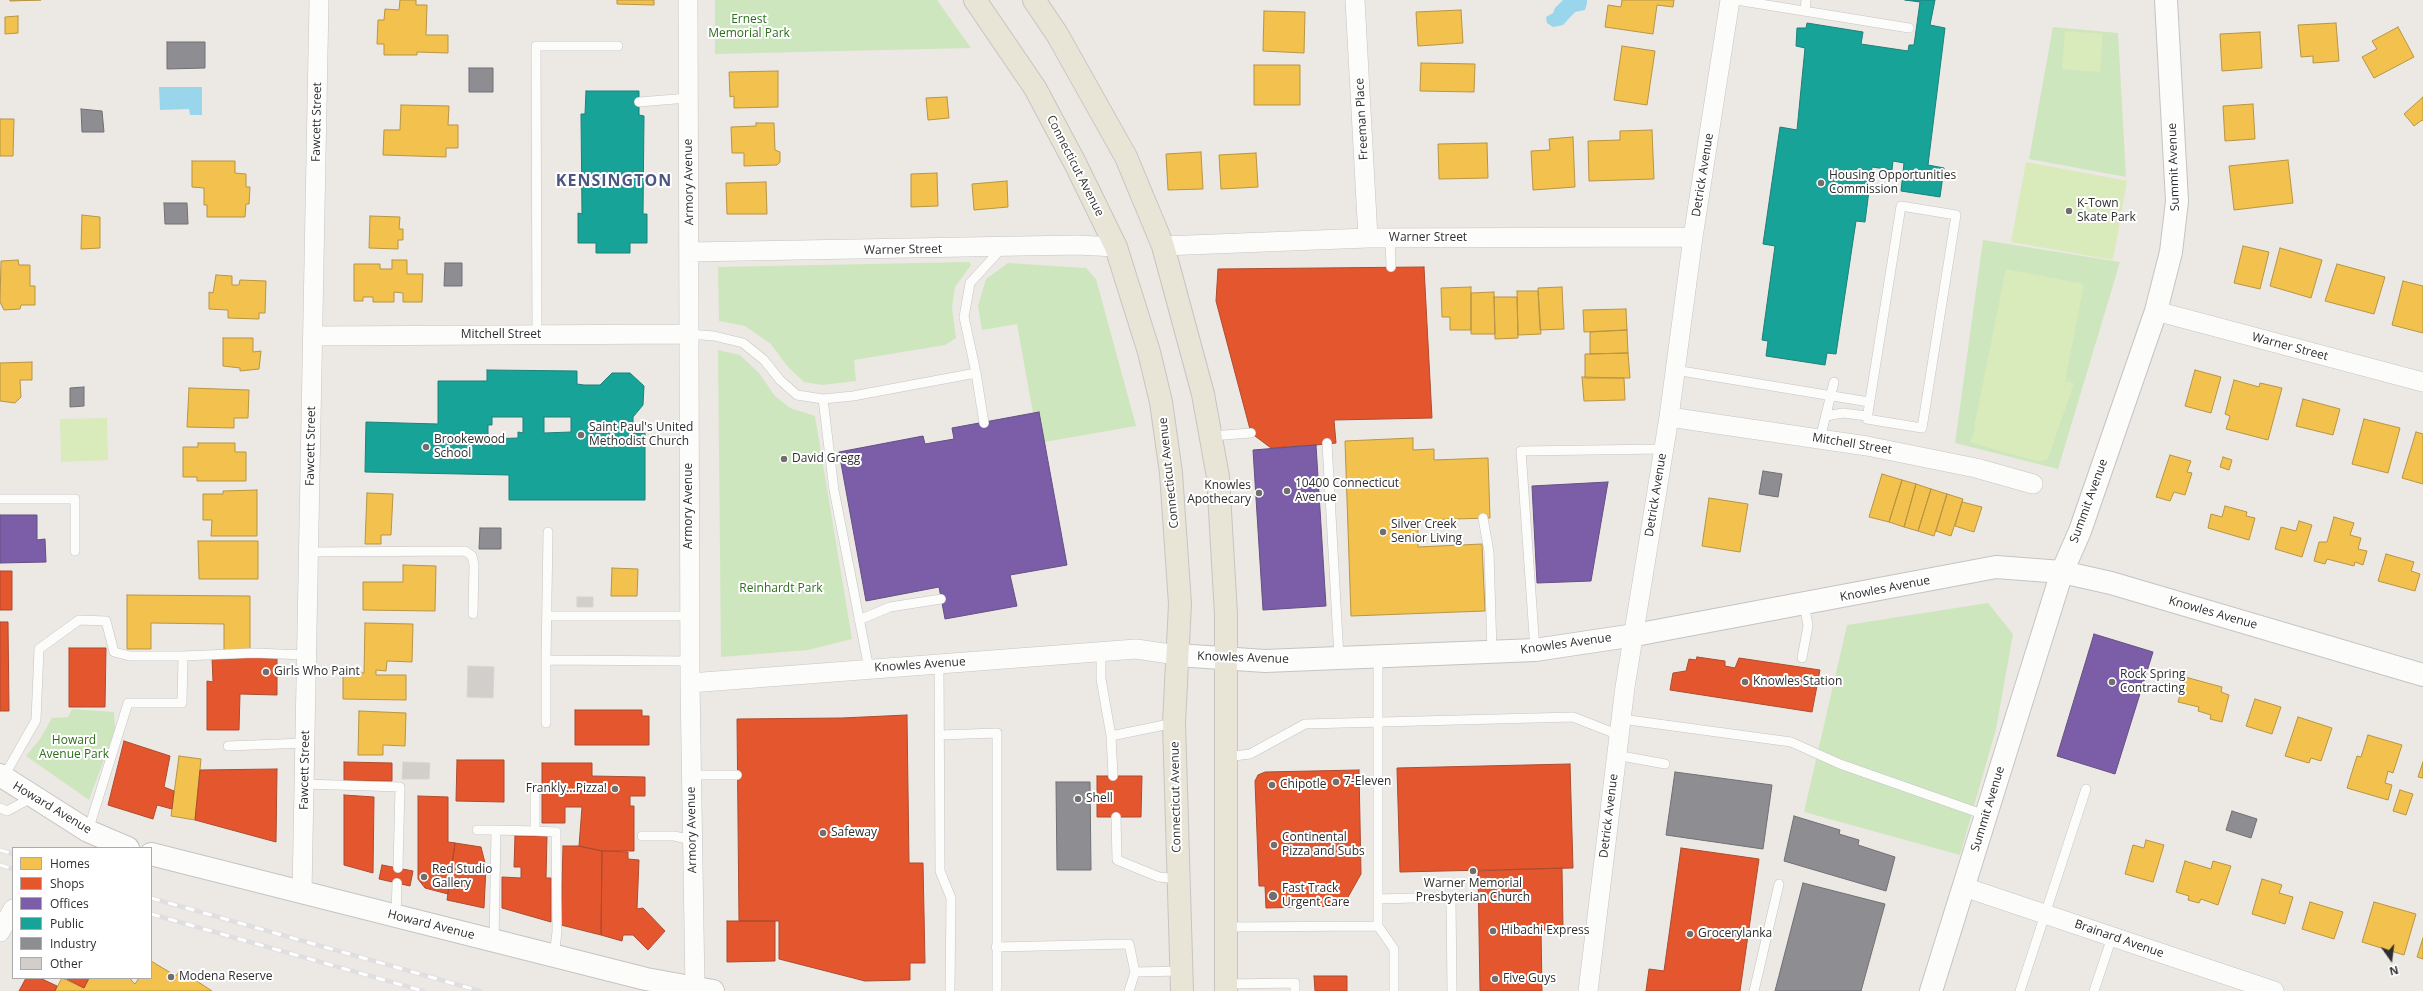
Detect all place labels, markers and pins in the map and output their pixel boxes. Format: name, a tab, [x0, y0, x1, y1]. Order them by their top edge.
place label: Housing Opportunities Commission	[1829, 169, 1956, 197]
marker: Housing Opportunities Commission	[1816, 178, 1826, 188]
place label: K-Town Skate Park	[2077, 197, 2136, 225]
marker: K-Town Skate Park	[2064, 206, 2074, 216]
place label: Saint Paul's United Methodist Church	[589, 421, 693, 449]
marker: Saint Paul's United Methodist Church	[576, 430, 586, 440]
place label: Brookewood School	[434, 433, 505, 461]
marker: Brookewood School	[421, 442, 431, 452]
place label: David Gregg	[792, 452, 860, 466]
marker: David Gregg	[779, 454, 789, 464]
place label: 10400 Connecticut Avenue	[1295, 477, 1399, 505]
place label: Knowles Apothecary	[1187, 479, 1251, 507]
marker: 10400 Connecticut Avenue	[1282, 486, 1292, 496]
marker: Knowles Apothecary	[1254, 488, 1264, 498]
place label: Silver Creek Senior Living	[1391, 518, 1462, 546]
marker: Silver Creek Senior Living	[1378, 527, 1388, 537]
place label: Girls Who Paint	[274, 665, 360, 679]
marker: Girls Who Paint	[261, 667, 271, 677]
place label: Rock Spring Contracting	[2120, 668, 2186, 696]
place label: Knowles Station	[1753, 675, 1842, 689]
marker: Knowles Station	[1740, 677, 1750, 687]
marker: Rock Spring Contracting	[2107, 677, 2117, 687]
place label: 7-Eleven	[1344, 775, 1391, 789]
marker: 7-Eleven	[1331, 777, 1341, 787]
place label: Chipotle	[1280, 778, 1327, 792]
marker: Chipotle	[1267, 780, 1277, 790]
place label: Frankly...Pizza!	[526, 782, 607, 796]
marker: Frankly...Pizza!	[610, 784, 620, 794]
place label: Shell	[1086, 792, 1113, 806]
marker: Shell	[1073, 794, 1083, 804]
place label: Safeway	[831, 826, 877, 840]
marker: Safeway	[818, 828, 828, 838]
place label: Continental Pizza and Subs	[1282, 831, 1365, 859]
marker: Continental Pizza and Subs	[1269, 840, 1279, 850]
place label: Red Studio Gallery	[432, 863, 492, 891]
marker: Warner Memorial Presbyterian Church	[1468, 866, 1478, 876]
marker: Red Studio Gallery	[419, 872, 429, 882]
place label: Warner Memorial Presbyterian Church	[1416, 877, 1530, 905]
place label: Fast Track Urgent Care	[1282, 882, 1350, 910]
marker: Fast Track Urgent Care	[1267, 890, 1279, 902]
place label: Hibachi Express	[1501, 924, 1590, 938]
marker: Hibachi Express	[1488, 926, 1498, 936]
place label: Grocerylanka	[1698, 927, 1772, 941]
marker: Grocerylanka	[1685, 929, 1695, 939]
place label: Modena Reserve	[179, 970, 272, 984]
marker: Modena Reserve	[166, 972, 176, 982]
place label: Five Guys	[1503, 972, 1556, 986]
marker: Five Guys	[1490, 974, 1500, 984]

